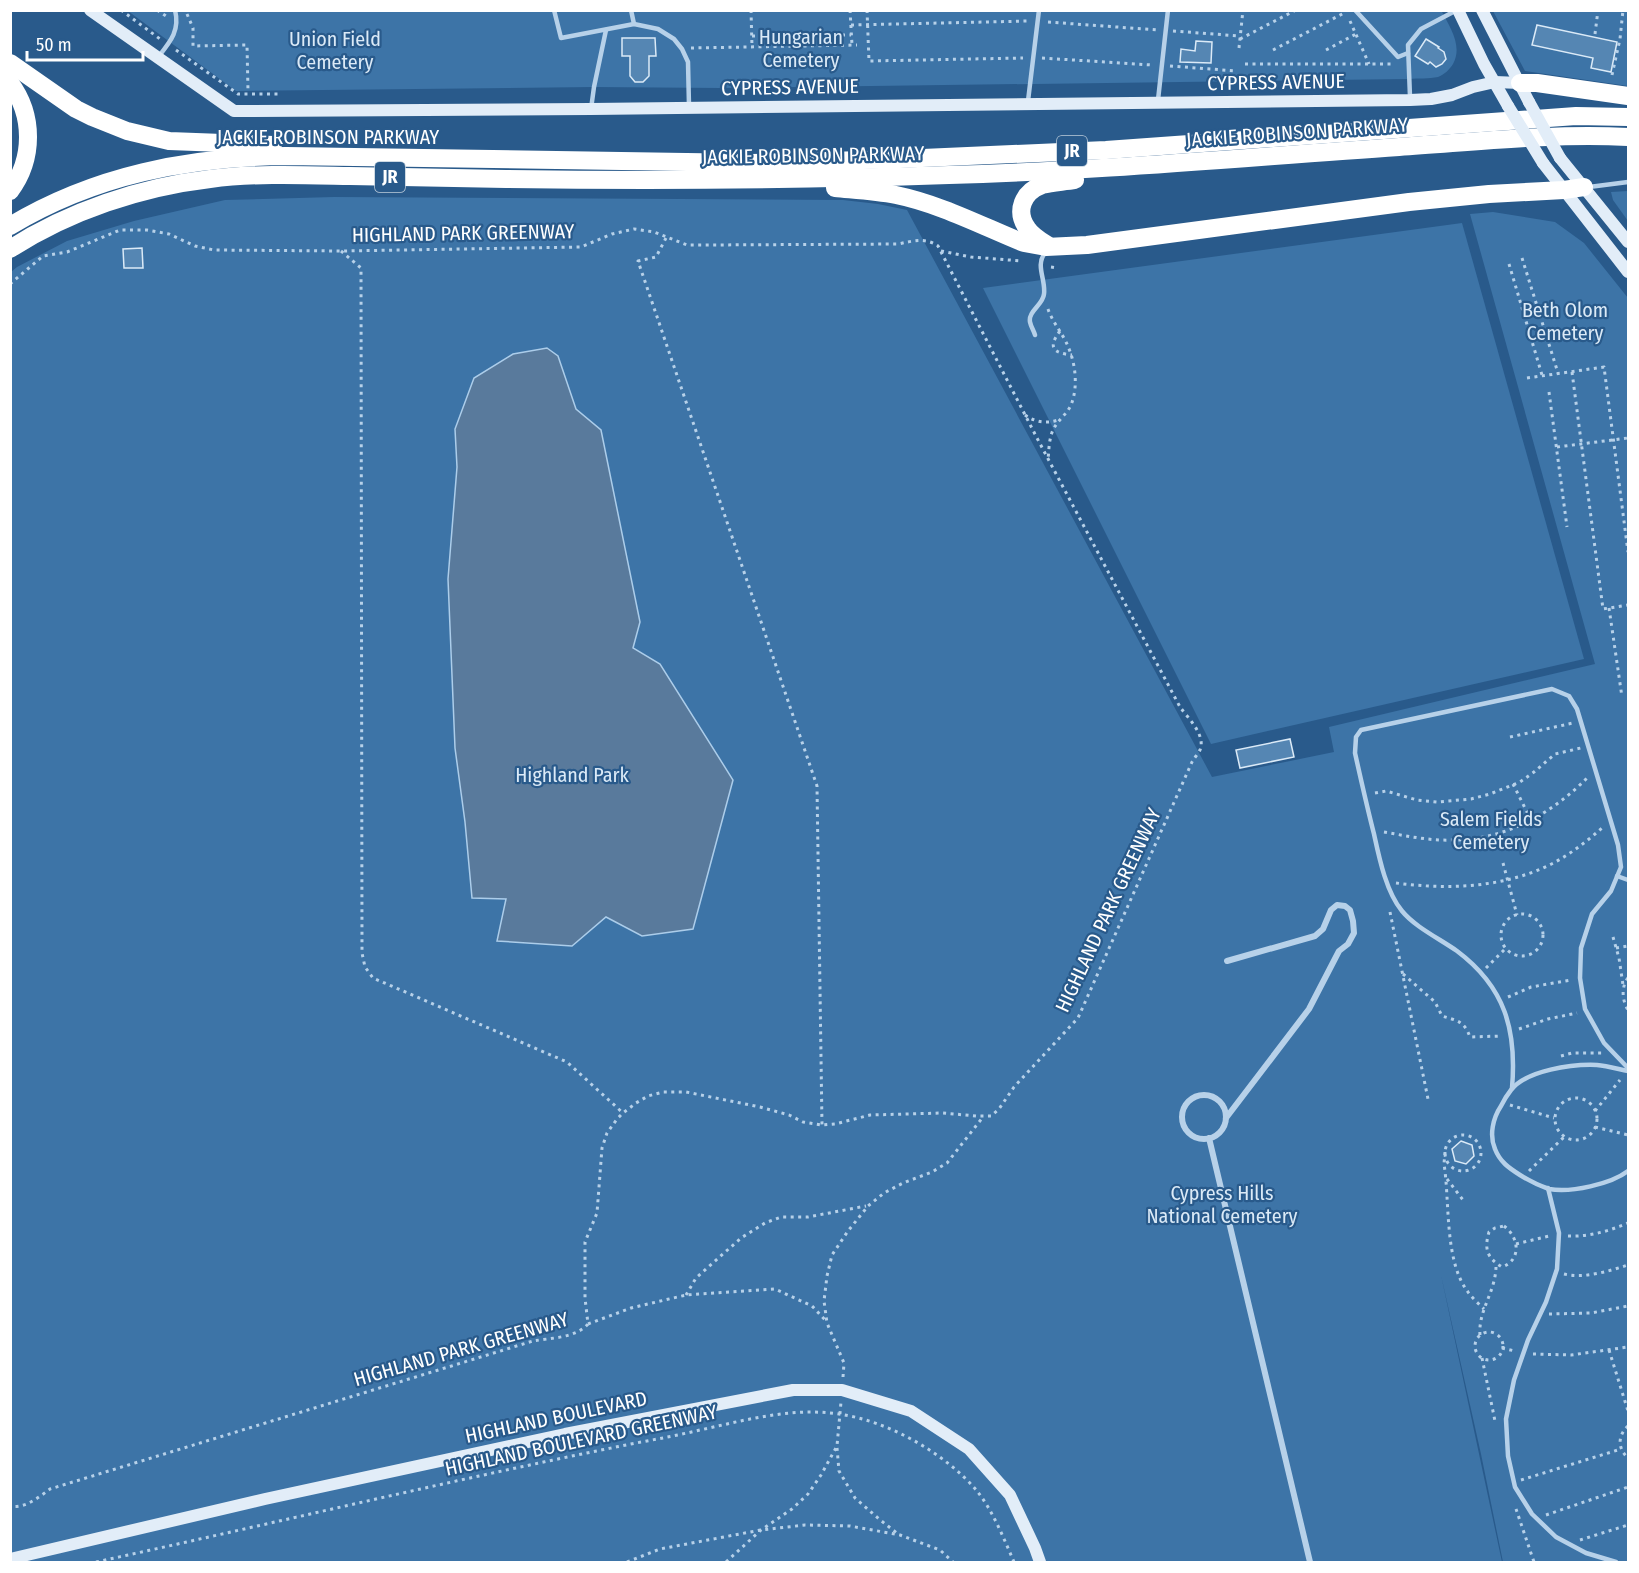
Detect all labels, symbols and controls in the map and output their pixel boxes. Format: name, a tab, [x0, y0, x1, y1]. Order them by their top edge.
scale bar	[27, 24, 142, 62]
park label: Hungarian Cemetery	[759, 25, 843, 72]
park label: Union Field Cemetery	[289, 27, 381, 74]
text: 50 m	[36, 34, 72, 56]
street label: CYPRESS AVENUE	[1207, 69, 1345, 95]
street label: CYPRESS AVENUE	[721, 74, 859, 100]
street label: JACKIE ROBINSON PARKWAY	[1185, 112, 1409, 152]
street label: JACKIE ROBINSON PARKWAY	[217, 125, 439, 149]
road number: JR	[1057, 136, 1087, 166]
street label: JACKIE ROBINSON PARKWAY	[702, 141, 924, 169]
road number: JR	[375, 162, 405, 192]
street label: HIGHLAND PARK GREENWAY	[352, 219, 574, 247]
park label: Beth Olom Cemetery	[1522, 298, 1608, 345]
park label: Highland Park	[515, 763, 629, 787]
street label: HIGHLAND PARK GREENWAY	[1050, 804, 1166, 1016]
park label: Salem Fields Cemetery	[1440, 807, 1542, 854]
park label: Cypress Hills National Cemetery	[1146, 1181, 1298, 1228]
street label: HIGHLAND PARK GREENWAY	[351, 1307, 571, 1391]
street label: HIGHLAND BOULEVARD	[463, 1386, 649, 1448]
street label: HIGHLAND BOULEVARD GREENWAY	[443, 1399, 719, 1481]

